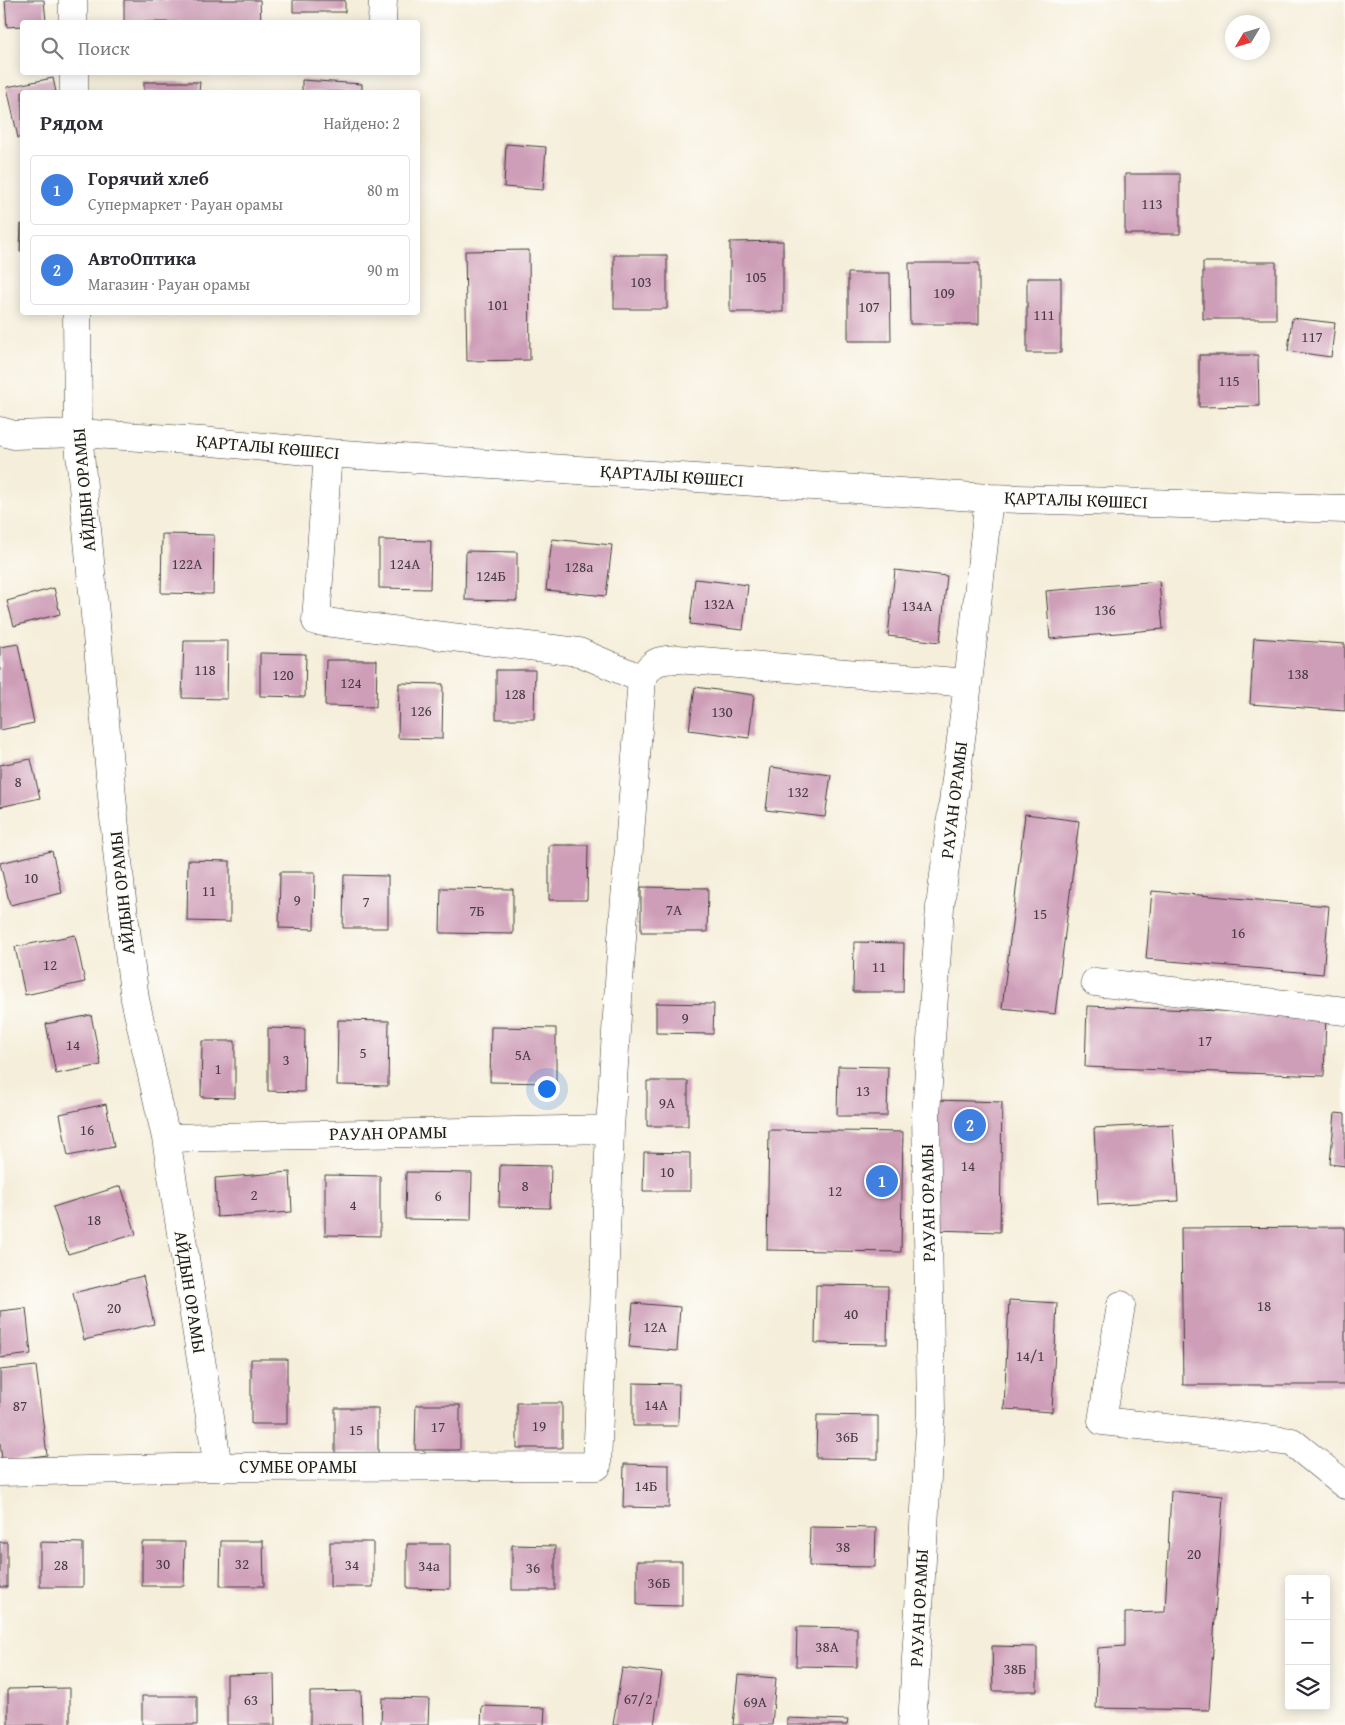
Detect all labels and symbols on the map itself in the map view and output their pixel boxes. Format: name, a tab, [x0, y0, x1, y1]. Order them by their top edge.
north arrow	[1225, 15, 1270, 60]
house number: 113	[1141, 193, 1163, 214]
house number: 105	[745, 266, 767, 287]
house number: 103	[630, 271, 652, 292]
house number: 109	[933, 282, 955, 303]
house number: 101	[487, 294, 509, 315]
house number: 107	[858, 296, 880, 317]
house number: 111	[1033, 304, 1055, 325]
house number: 117	[1301, 326, 1323, 347]
house number: 115	[1218, 370, 1240, 391]
street label: АЙДЫН ОРАМЫ	[65, 427, 102, 553]
street label: ҚАРТАЛЫ КӨШЕСІ	[195, 427, 341, 466]
street label: ҚАРТАЛЫ КӨШЕСІ	[599, 457, 745, 494]
street label: ҚАРТАЛЫ КӨШЕСІ	[1004, 483, 1148, 516]
house number: 122А	[172, 553, 202, 574]
house number: 124А	[390, 553, 420, 574]
house number: 128а	[565, 556, 594, 577]
house number: 124Б	[476, 565, 506, 586]
house number: 132А	[704, 593, 734, 614]
house number: 134А	[902, 595, 932, 616]
house number: 136	[1094, 599, 1116, 620]
house number: 118	[194, 659, 216, 680]
house number: 138	[1287, 663, 1309, 684]
house number: 120	[272, 664, 294, 685]
house number: 124	[340, 672, 362, 693]
house number: 128	[504, 683, 526, 704]
house number: 126	[410, 700, 432, 721]
house number: 130	[711, 701, 733, 722]
street label: РАУАН ОРАМЫ	[933, 740, 974, 860]
house number: 8	[14, 771, 22, 792]
house number: 132	[787, 781, 809, 802]
street label: АЙДЫН ОРАМЫ	[102, 830, 141, 956]
house number: 10	[24, 867, 38, 888]
house number: 11	[202, 880, 216, 901]
house number: 9	[293, 889, 301, 910]
house number: 7	[362, 891, 370, 912]
house number: 7А	[666, 899, 682, 920]
house number: 7Б	[469, 900, 485, 921]
house number: 15	[1033, 903, 1047, 924]
house number: 16	[1231, 922, 1245, 943]
house number: 12	[43, 954, 57, 975]
house number: 11	[872, 956, 886, 977]
house number: 9	[681, 1007, 689, 1028]
house number: 17	[1198, 1030, 1212, 1051]
house number: 14	[66, 1034, 80, 1055]
house number: 5	[359, 1042, 367, 1063]
house number: 5А	[515, 1044, 531, 1065]
house number: 3	[282, 1049, 290, 1070]
house number: 1	[214, 1058, 222, 1079]
your location	[534, 1076, 560, 1102]
house number: 13	[856, 1080, 870, 1101]
house number: 9А	[659, 1092, 675, 1113]
pin: 2	[954, 1106, 986, 1144]
street label: РАУАН ОРАМЫ	[329, 1118, 447, 1147]
house number: 16	[80, 1119, 94, 1140]
street label: РАУАН ОРАМЫ	[913, 1144, 942, 1262]
house number: 14	[961, 1155, 975, 1176]
house number: 10	[660, 1161, 674, 1182]
pin: 1	[866, 1162, 898, 1200]
house number: 8	[521, 1175, 529, 1196]
house number: 12	[828, 1180, 842, 1201]
house number: 2	[250, 1184, 258, 1205]
house number: 6	[434, 1185, 442, 1206]
house number: 4	[349, 1194, 357, 1215]
house number: 18	[87, 1209, 101, 1230]
street label: АЙДЫН ОРАМЫ	[167, 1229, 214, 1355]
house number: 18	[1257, 1295, 1271, 1316]
house number: 20	[107, 1297, 121, 1318]
house number: 40	[844, 1303, 858, 1324]
house number: 12А	[643, 1316, 667, 1337]
house number: 14/1	[1016, 1345, 1044, 1366]
house number: 14А	[644, 1394, 668, 1415]
house number: 87	[13, 1395, 27, 1416]
house number: 19	[532, 1415, 546, 1436]
house number: 17	[431, 1416, 445, 1437]
house number: 15	[349, 1419, 363, 1440]
house number: 36Б	[836, 1426, 858, 1447]
street label: СУМБЕ ОРАМЫ	[239, 1453, 357, 1480]
house number: 14Б	[635, 1475, 657, 1496]
house number: 38	[836, 1536, 850, 1557]
house number: 20	[1187, 1543, 1201, 1564]
street label: РАУАН ОРАМЫ	[902, 1548, 935, 1668]
house number: 30	[156, 1553, 170, 1574]
house number: 32	[235, 1553, 249, 1574]
house number: 28	[54, 1554, 68, 1575]
house number: 34	[345, 1554, 359, 1575]
house number: 34а	[418, 1555, 441, 1576]
house number: 36	[526, 1557, 540, 1578]
house number: 36Б	[648, 1572, 670, 1593]
house number: 38А	[815, 1636, 839, 1657]
house number: 38Б	[1004, 1658, 1026, 1679]
house number: 67/2	[624, 1688, 652, 1709]
house number: 63	[244, 1689, 258, 1710]
house number: 69А	[743, 1691, 767, 1712]

